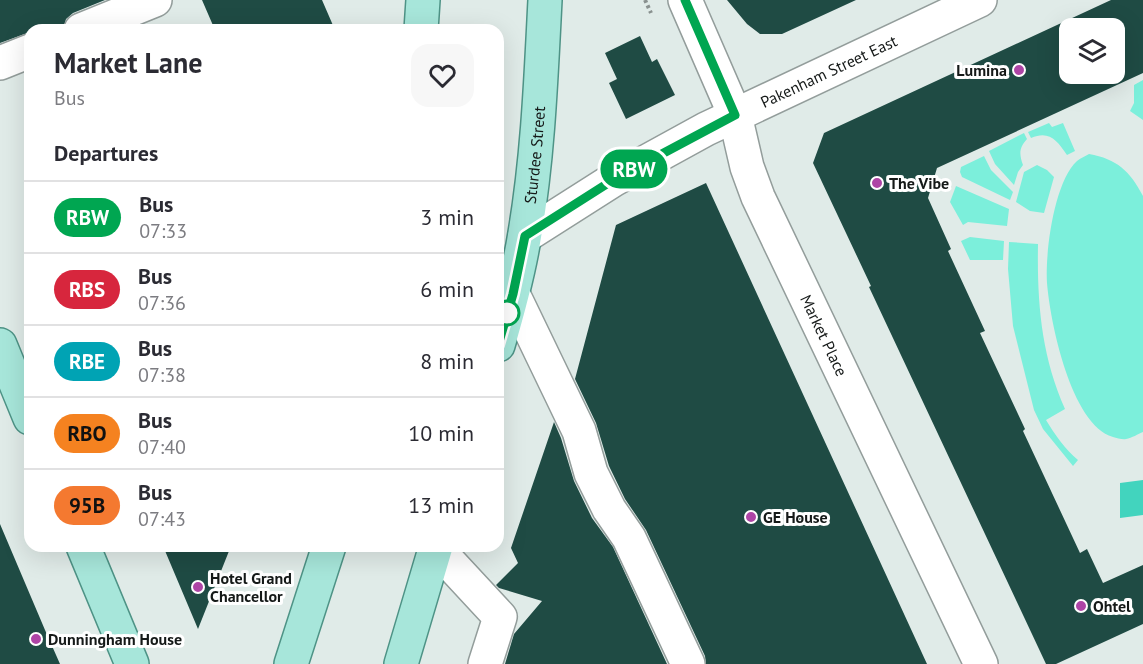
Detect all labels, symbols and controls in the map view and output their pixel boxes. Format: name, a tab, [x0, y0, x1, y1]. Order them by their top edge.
map controls	[1059, 18, 1125, 84]
button: layers	[1059, 18, 1125, 84]
street label: Pakenham Street East	[757, 30, 901, 112]
text: Market Lane	[54, 44, 202, 81]
button: heart	[411, 44, 474, 107]
place label: Lumina	[956, 60, 1007, 80]
marker: Lumina	[1012, 63, 1026, 77]
text: Bus	[54, 85, 85, 111]
street label: Sturdee Street	[520, 105, 549, 205]
text: Departures	[54, 139, 158, 167]
line badge: RBW	[600, 150, 668, 188]
text: RBW	[612, 156, 656, 183]
place label: The Vibe	[889, 173, 949, 193]
marker: The Vibe	[870, 176, 884, 190]
text: Bus	[139, 190, 173, 218]
text: 3 min	[420, 203, 474, 231]
text: RBW	[66, 204, 109, 231]
text: 07:33	[139, 218, 187, 244]
text: Bus	[138, 262, 172, 290]
text: 6 min	[420, 275, 474, 303]
text: RBS	[69, 276, 105, 303]
text: 07:36	[138, 290, 186, 316]
street label: Market Place	[796, 291, 852, 379]
unlabelled marker	[494, 300, 520, 326]
text: Bus	[138, 334, 172, 362]
text: 8 min	[420, 347, 474, 375]
text: RBE	[69, 348, 105, 375]
text: 07:38	[138, 362, 186, 388]
text: Bus	[138, 406, 172, 434]
text: 10 min	[408, 419, 474, 447]
text: RBO	[67, 420, 107, 447]
text: 07:40	[138, 434, 186, 460]
text: Bus	[138, 478, 172, 506]
text: 13 min	[408, 491, 474, 519]
text: 95B	[69, 492, 105, 519]
text: 07:43	[138, 506, 186, 532]
place label: GE House	[763, 507, 828, 527]
marker: GE House	[744, 510, 758, 524]
place label: Hotel Grand Chancellor	[210, 568, 292, 606]
marker: Hotel Grand Chancellor	[191, 580, 205, 594]
place label: Ohtel	[1093, 596, 1131, 616]
marker: Ohtel	[1074, 599, 1088, 613]
place label: Dunningham House	[48, 629, 182, 649]
marker: Dunningham House	[29, 632, 43, 646]

